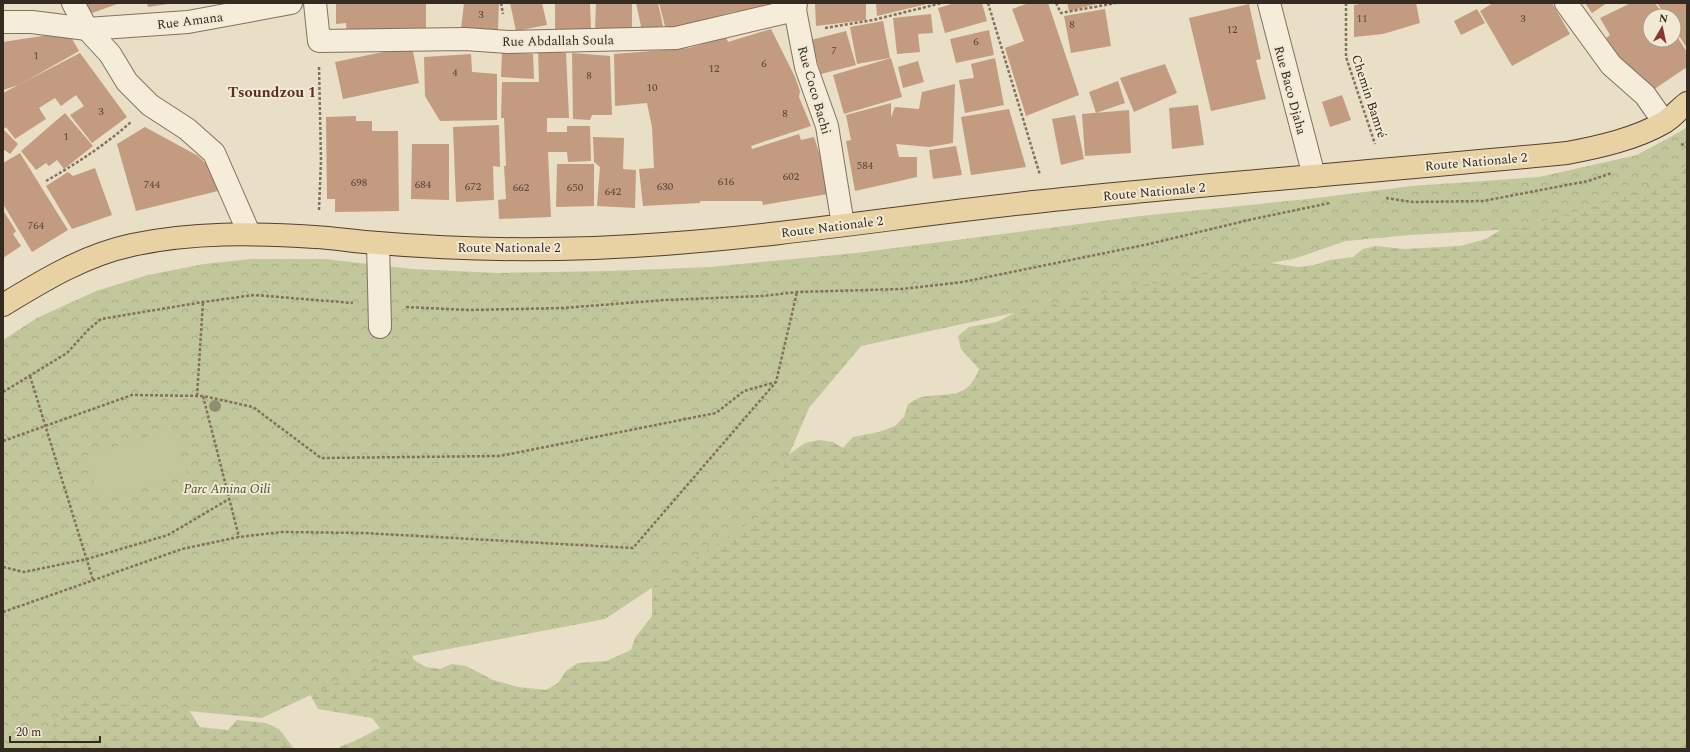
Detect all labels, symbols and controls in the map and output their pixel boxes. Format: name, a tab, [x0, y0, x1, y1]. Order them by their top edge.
house number: 3	[478, 6, 484, 23]
street label: Rue Amana	[156, 7, 225, 35]
north arrow	[1642, 8, 1682, 48]
house number: 11	[1357, 10, 1368, 27]
house number: 3	[1520, 10, 1526, 27]
text: N	[1658, 10, 1669, 28]
house number: 8	[1069, 16, 1075, 33]
house number: 12	[1227, 21, 1238, 38]
street label: Rue Abdallah Soula	[502, 30, 615, 52]
house number: 6	[973, 33, 979, 50]
house number: 7	[831, 42, 837, 59]
street label: Rue Coco Bachi	[792, 44, 836, 137]
street label: Rue Baco Djaha	[1269, 44, 1312, 137]
house number: 1	[33, 47, 39, 64]
street label: Chemin Bamré	[1346, 52, 1392, 141]
house number: 6	[761, 55, 767, 72]
house number: 12	[709, 60, 720, 77]
house number: 4	[452, 64, 458, 81]
house number: 8	[586, 67, 592, 84]
house number: 10	[647, 79, 658, 96]
district label: Tsoundzou 1	[228, 81, 316, 104]
house number: 3	[98, 103, 104, 120]
house number: 8	[782, 105, 788, 122]
house number: 1	[63, 128, 69, 145]
street label: Route Nationale 2	[1424, 148, 1528, 176]
house number: 584	[857, 157, 874, 174]
house number: 602	[783, 168, 800, 185]
house number: 616	[718, 173, 735, 190]
house number: 698	[351, 174, 368, 191]
house number: 744	[144, 176, 161, 193]
house number: 684	[415, 176, 432, 193]
house number: 672	[465, 178, 482, 195]
house number: 630	[657, 178, 674, 195]
street label: Route Nationale 2	[1102, 178, 1206, 206]
house number: 662	[513, 179, 530, 196]
house number: 650	[567, 179, 584, 196]
house number: 642	[605, 183, 622, 200]
street label: Route Nationale 2	[780, 211, 884, 243]
house number: 764	[28, 217, 45, 234]
street label: Route Nationale 2	[457, 238, 561, 258]
park label: Parc Amina Oili	[183, 479, 271, 499]
scale bar	[10, 718, 100, 744]
text: 20 m	[16, 723, 41, 742]

